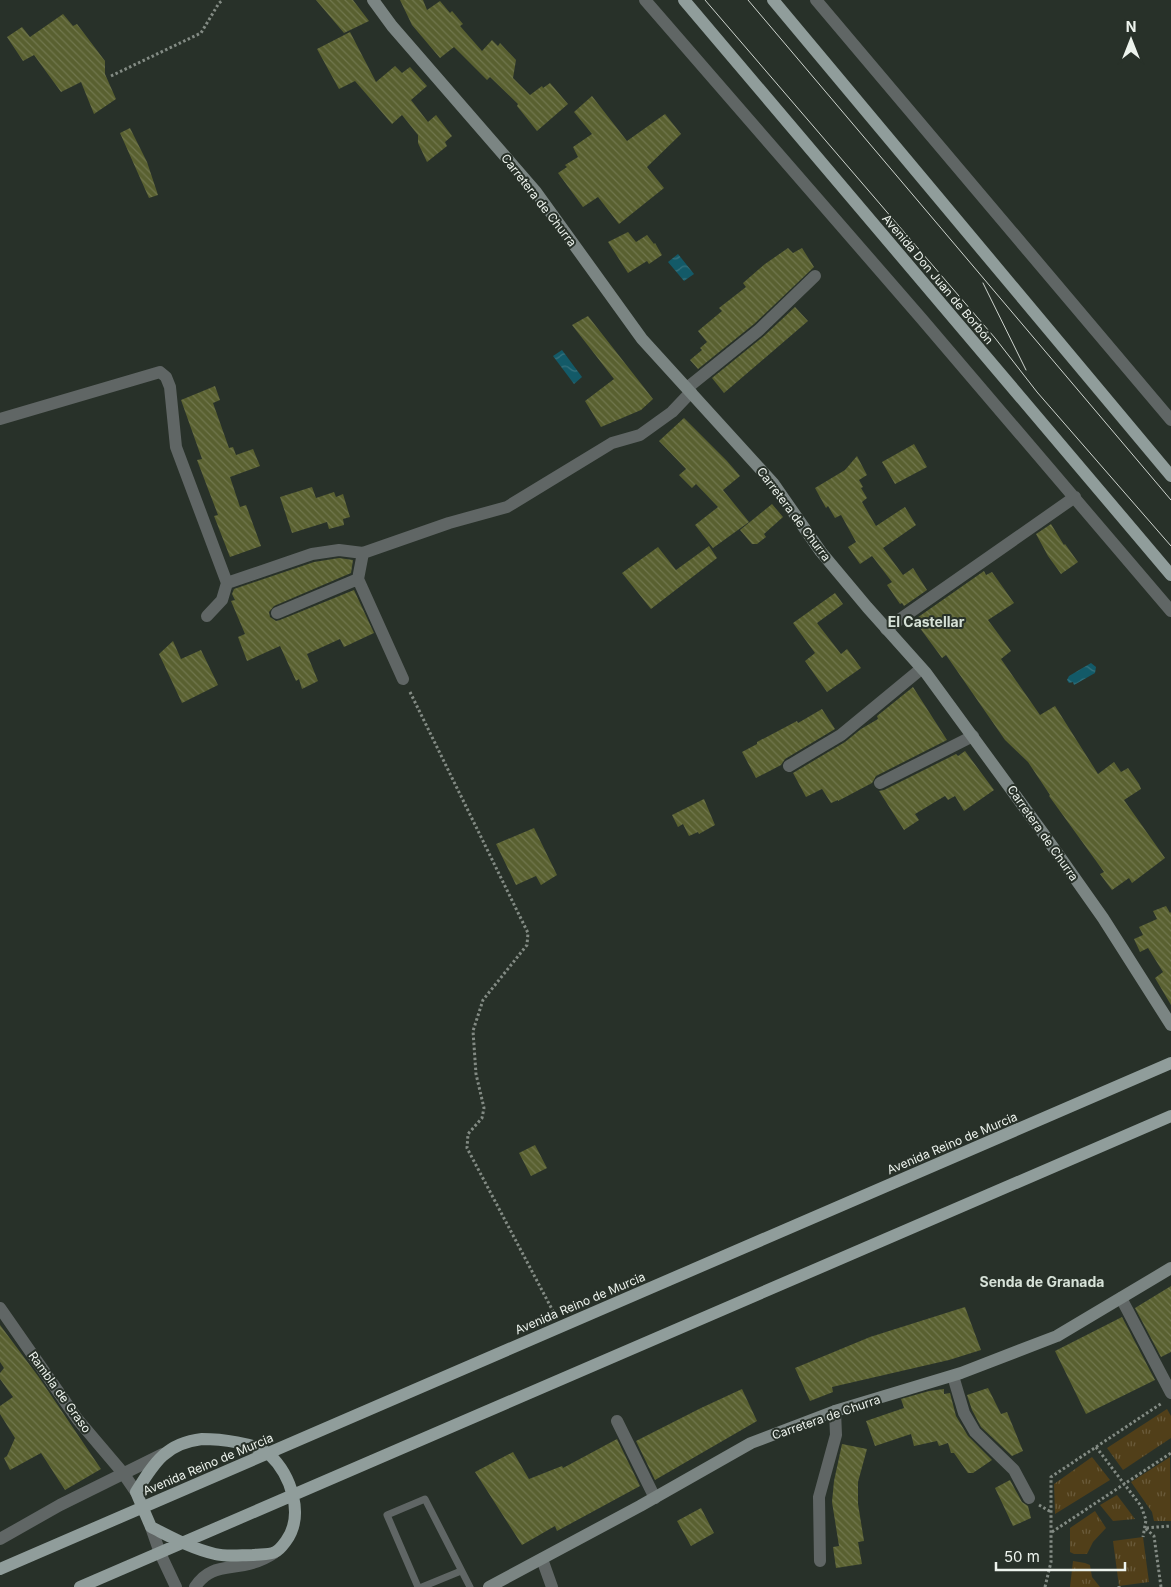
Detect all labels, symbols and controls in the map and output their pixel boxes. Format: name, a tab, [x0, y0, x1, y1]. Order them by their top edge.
north arrow	[1106, 15, 1156, 65]
text: N	[1126, 18, 1136, 35]
street label: Carretera de Churra	[498, 151, 580, 249]
street label: Avenida Don Juan de Borbón	[879, 211, 997, 347]
street label: Carretera de Churra	[754, 464, 834, 564]
district label: El Castellar	[888, 613, 965, 630]
street label: Carretera de Churra	[1004, 782, 1082, 884]
street label: Avenida Reino de Murcia	[885, 1109, 1019, 1177]
street label: Avenida Reino de Murcia	[513, 1269, 647, 1337]
district label: Senda de Granada	[980, 1273, 1104, 1290]
street label: Rambla de Graso	[25, 1348, 95, 1436]
street label: Carretera de Churra	[770, 1391, 882, 1443]
street label: Avenida Reino de Murcia	[141, 1430, 275, 1498]
scale bar	[996, 1540, 1125, 1572]
text: 50 m	[1004, 1547, 1040, 1566]

